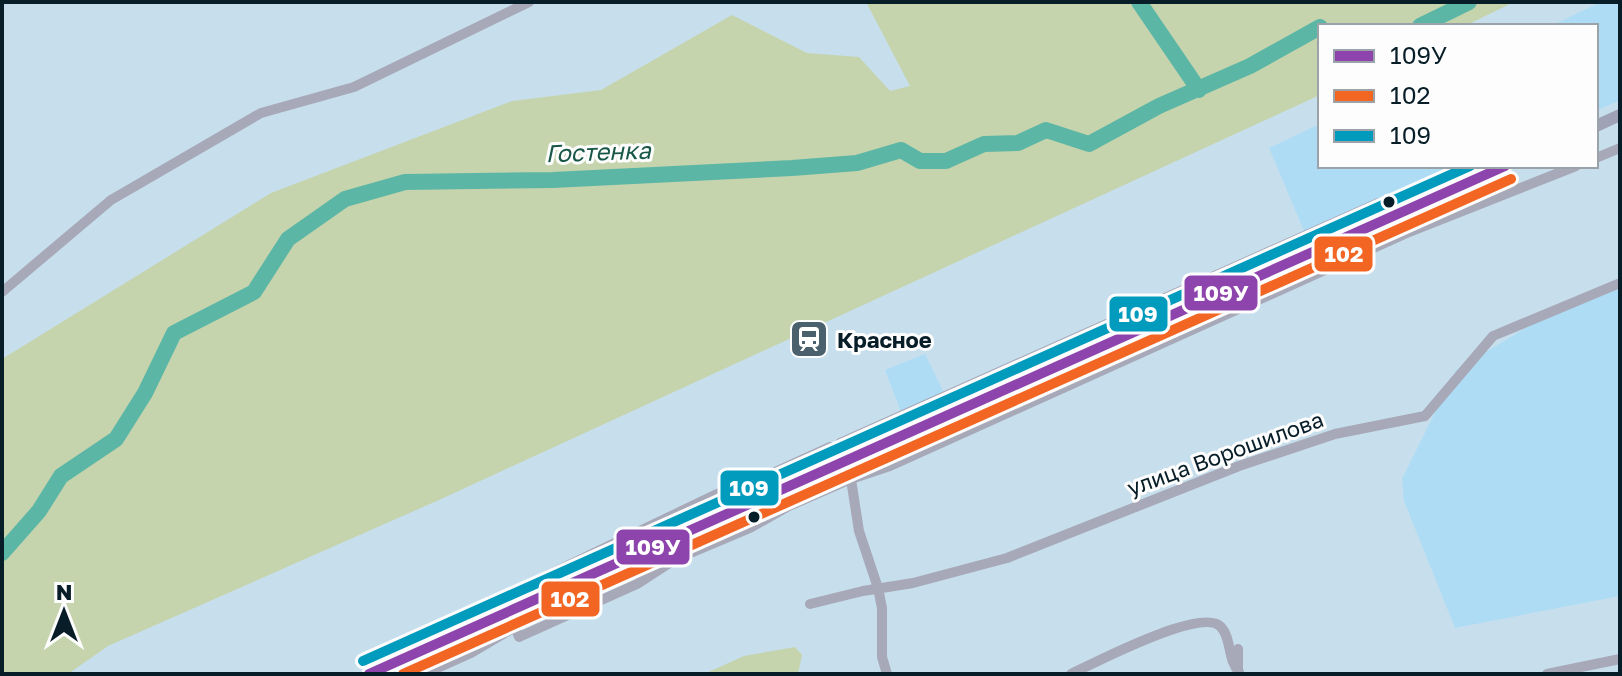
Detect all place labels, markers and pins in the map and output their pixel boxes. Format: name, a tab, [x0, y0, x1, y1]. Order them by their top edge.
unlabelled marker	[1381, 194, 1397, 210]
station icon: Красное	[788, 318, 830, 360]
place label: Красное	[837, 326, 932, 353]
unlabelled marker	[746, 509, 762, 525]

